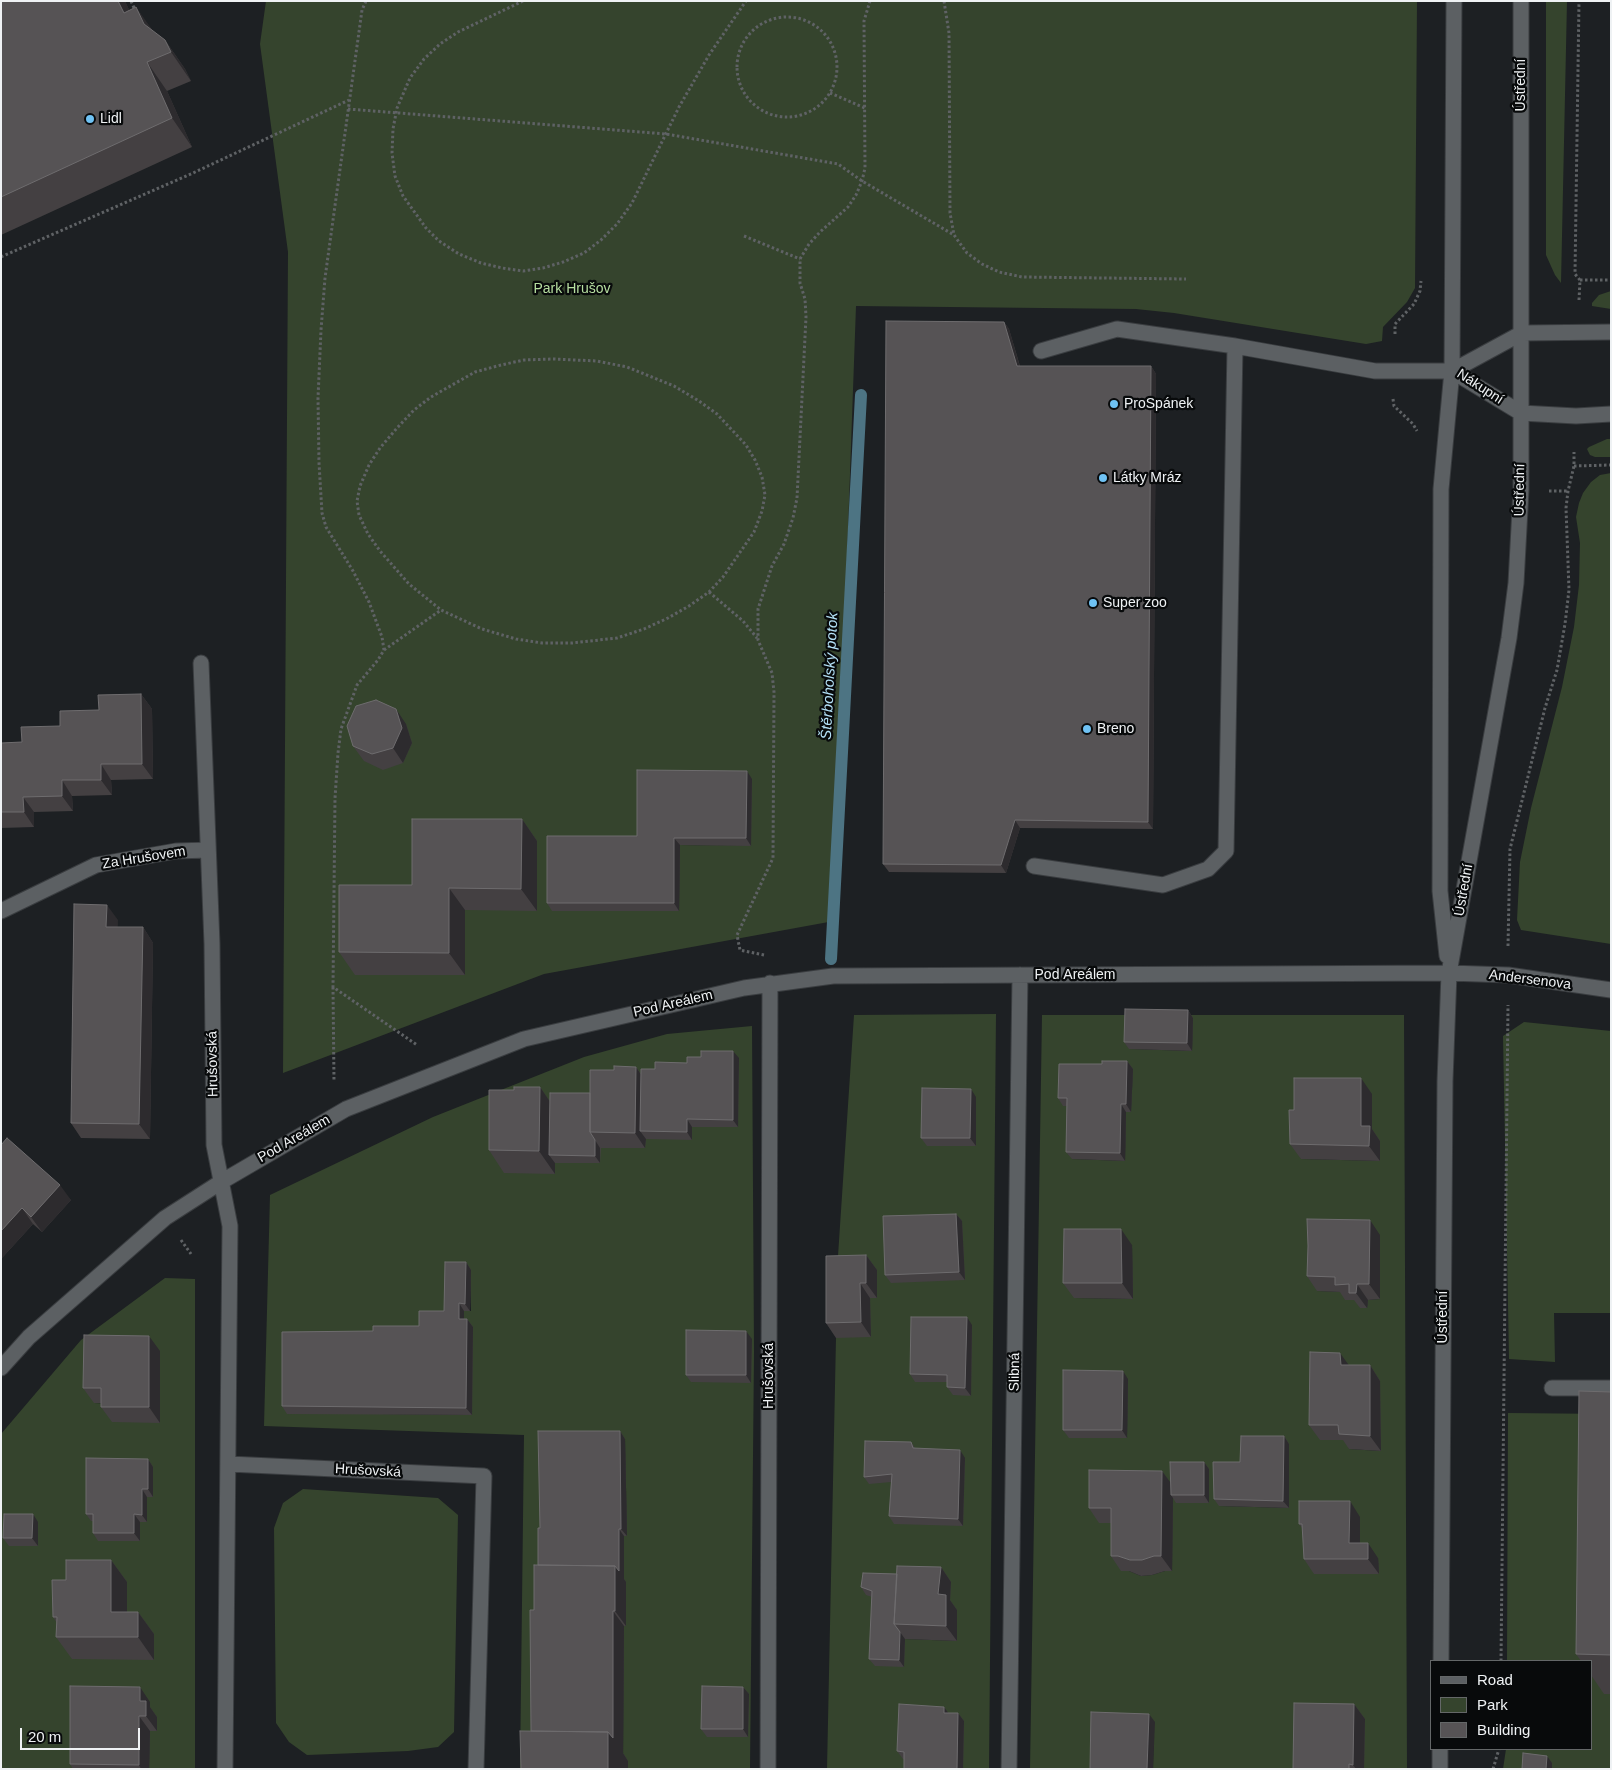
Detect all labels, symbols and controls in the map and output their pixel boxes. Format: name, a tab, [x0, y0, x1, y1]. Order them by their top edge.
street label: Ústřední	[1513, 59, 1529, 111]
place label: Lidl	[100, 111, 122, 127]
marker: Lidl	[84, 113, 96, 125]
park label: Park Hrušov	[533, 281, 611, 297]
street label: Nákupní	[1454, 366, 1506, 408]
place label: ProSpánek	[1124, 396, 1193, 412]
marker: ProSpánek	[1108, 398, 1120, 410]
street label: Ústřední	[1511, 463, 1529, 517]
place label: Látky Mráz	[1113, 470, 1181, 486]
marker: Látky Mráz	[1097, 472, 1109, 484]
place label: Super zoo	[1103, 595, 1167, 611]
marker: Super zoo	[1087, 597, 1099, 609]
water label: Štěrboholský potok	[818, 612, 842, 740]
place label: Breno	[1097, 721, 1134, 737]
marker: Breno	[1081, 723, 1093, 735]
street label: Za Hrušovem	[101, 843, 187, 873]
street label: Ústřední	[1451, 862, 1477, 918]
street label: Pod Areálem	[1035, 967, 1115, 983]
street label: Andersenova	[1488, 967, 1572, 993]
street label: Pod Areálem	[632, 987, 714, 1021]
street label: Hrušovská	[204, 1031, 222, 1097]
street label: Pod Areálem	[255, 1111, 333, 1167]
street label: Ústřední	[1435, 1291, 1451, 1343]
street label: Hrušovská	[761, 1343, 777, 1409]
street label: Slibná	[1006, 1352, 1024, 1392]
street label: Hrušovská	[335, 1461, 401, 1481]
legend	[1430, 1660, 1592, 1750]
text: Road	[1477, 1671, 1513, 1688]
text: Park	[1477, 1696, 1508, 1713]
scale bar	[22, 1718, 142, 1750]
text: Building	[1477, 1721, 1530, 1738]
text: 20 m	[28, 1728, 61, 1745]

